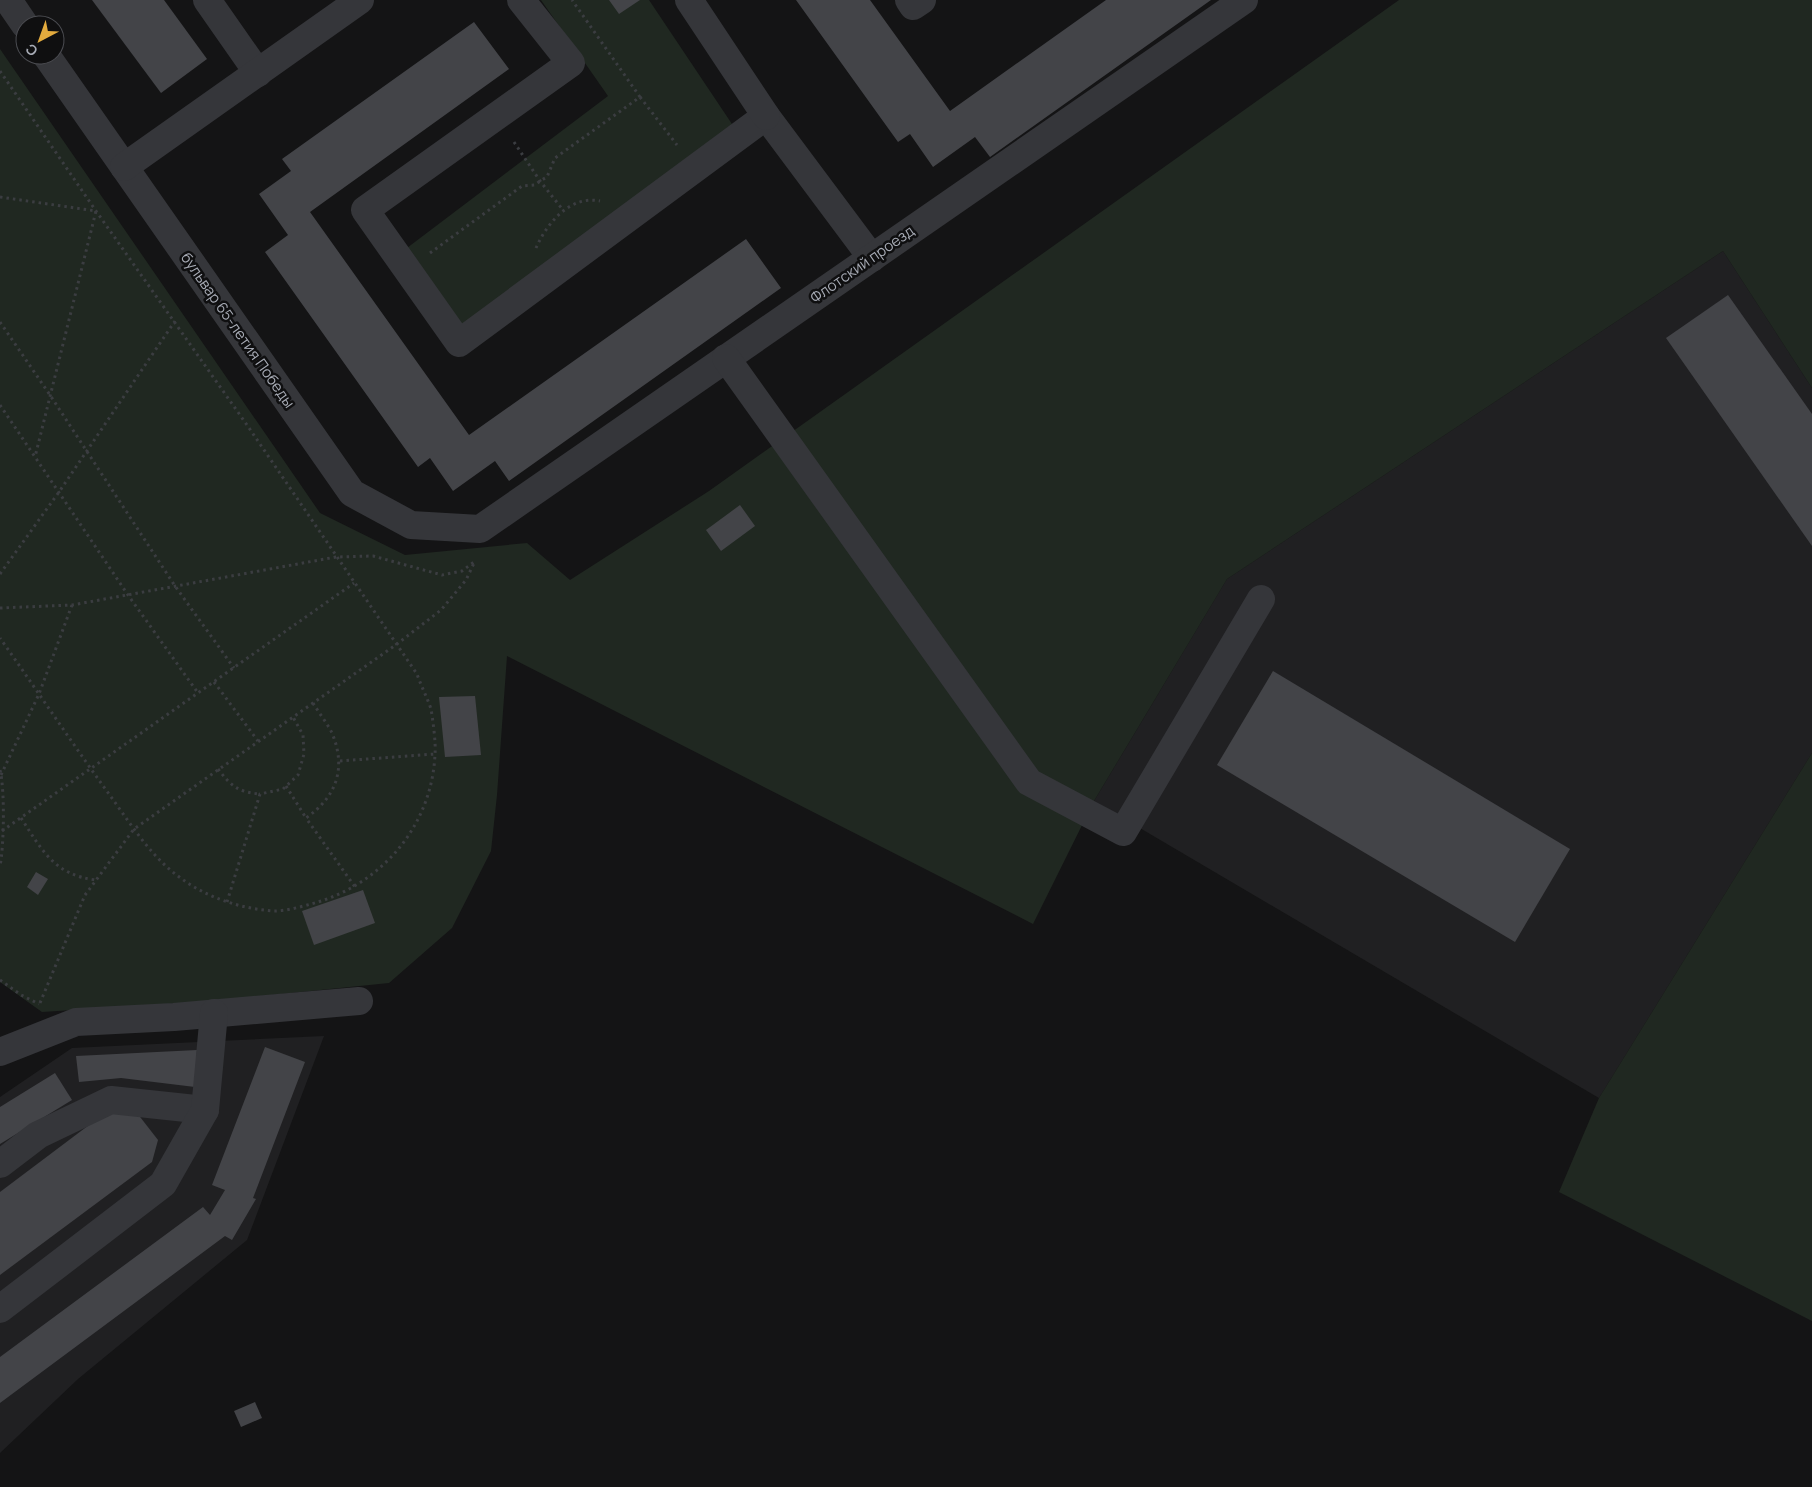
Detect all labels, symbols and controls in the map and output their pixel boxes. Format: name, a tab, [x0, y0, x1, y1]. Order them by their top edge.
north arrow	[15, 15, 65, 65]
text: С	[21, 40, 41, 61]
street label: Флотский проезд	[806, 220, 918, 308]
street label: бульвар 65-летия Победы	[176, 248, 300, 412]

